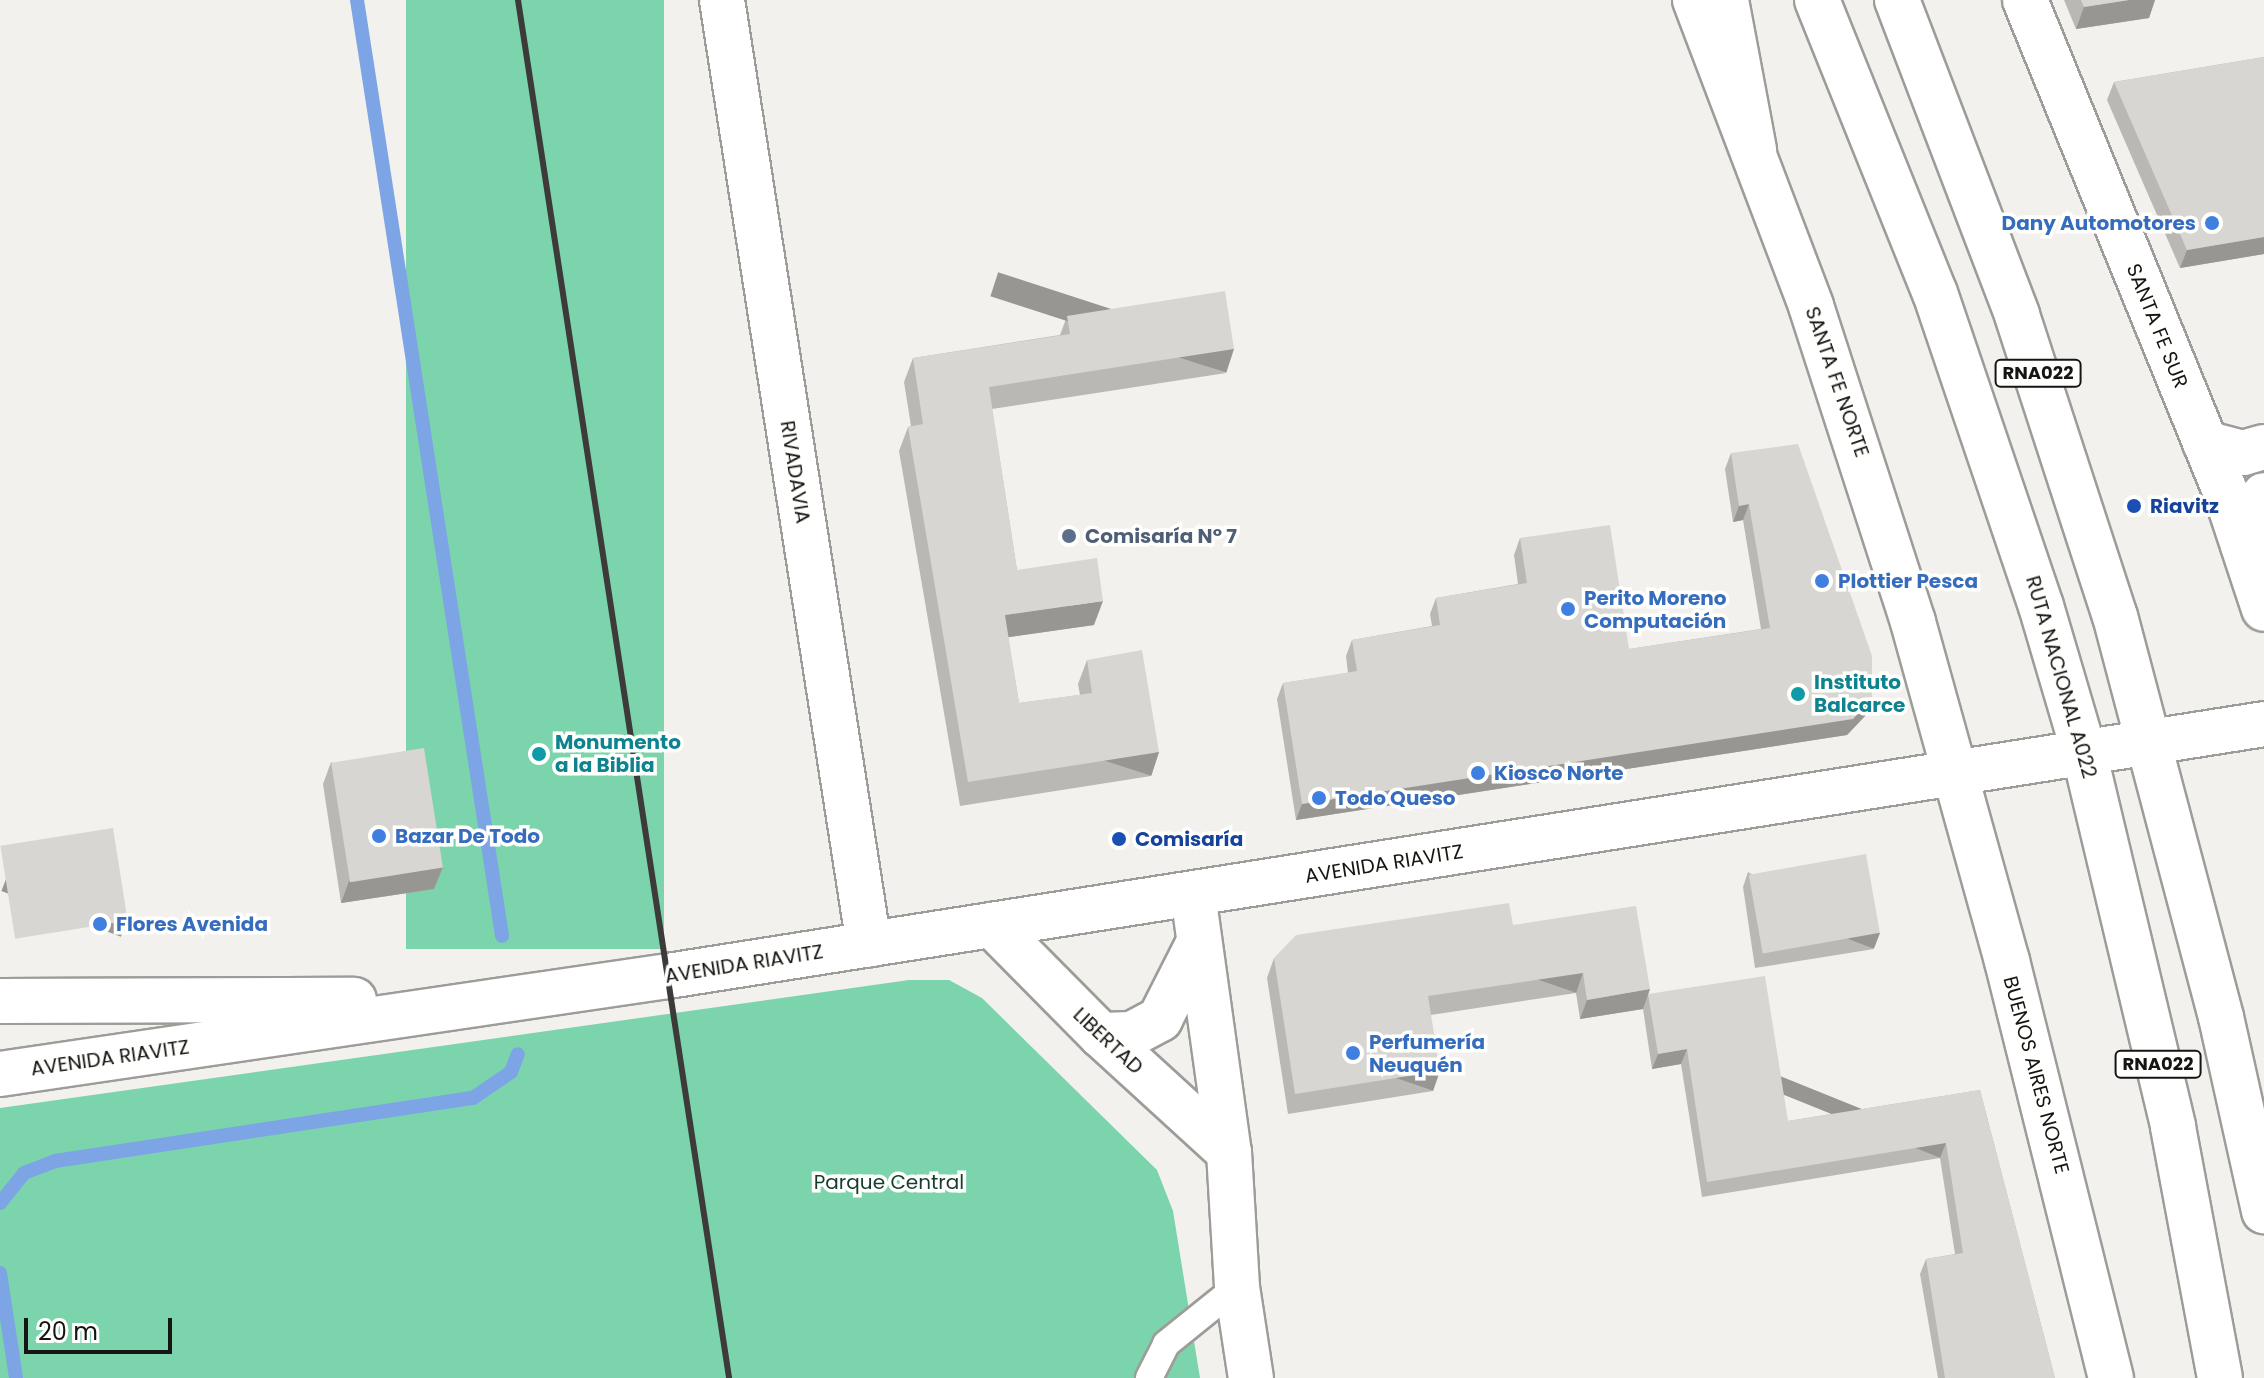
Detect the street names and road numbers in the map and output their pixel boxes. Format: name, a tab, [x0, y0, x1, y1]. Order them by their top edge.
street label: SANTA FE SUR	[2121, 260, 2193, 392]
street label: SANTA FE NORTE	[1800, 304, 1874, 460]
road number: RNA022	[1994, 359, 2082, 387]
street label: RIVADAVIA	[775, 419, 815, 525]
street label: RUTA NACIONAL A022	[2021, 573, 2101, 781]
street label: AVENIDA RIAVITZ	[1303, 840, 1465, 888]
street label: AVENIDA RIAVITZ	[663, 940, 825, 988]
street label: BUENOS AIRES NORTE	[1998, 973, 2074, 1177]
street label: LIBERTAD	[1068, 1003, 1148, 1079]
street label: AVENIDA RIAVITZ	[29, 1035, 191, 1081]
road number: RNA022	[2114, 1050, 2202, 1078]

